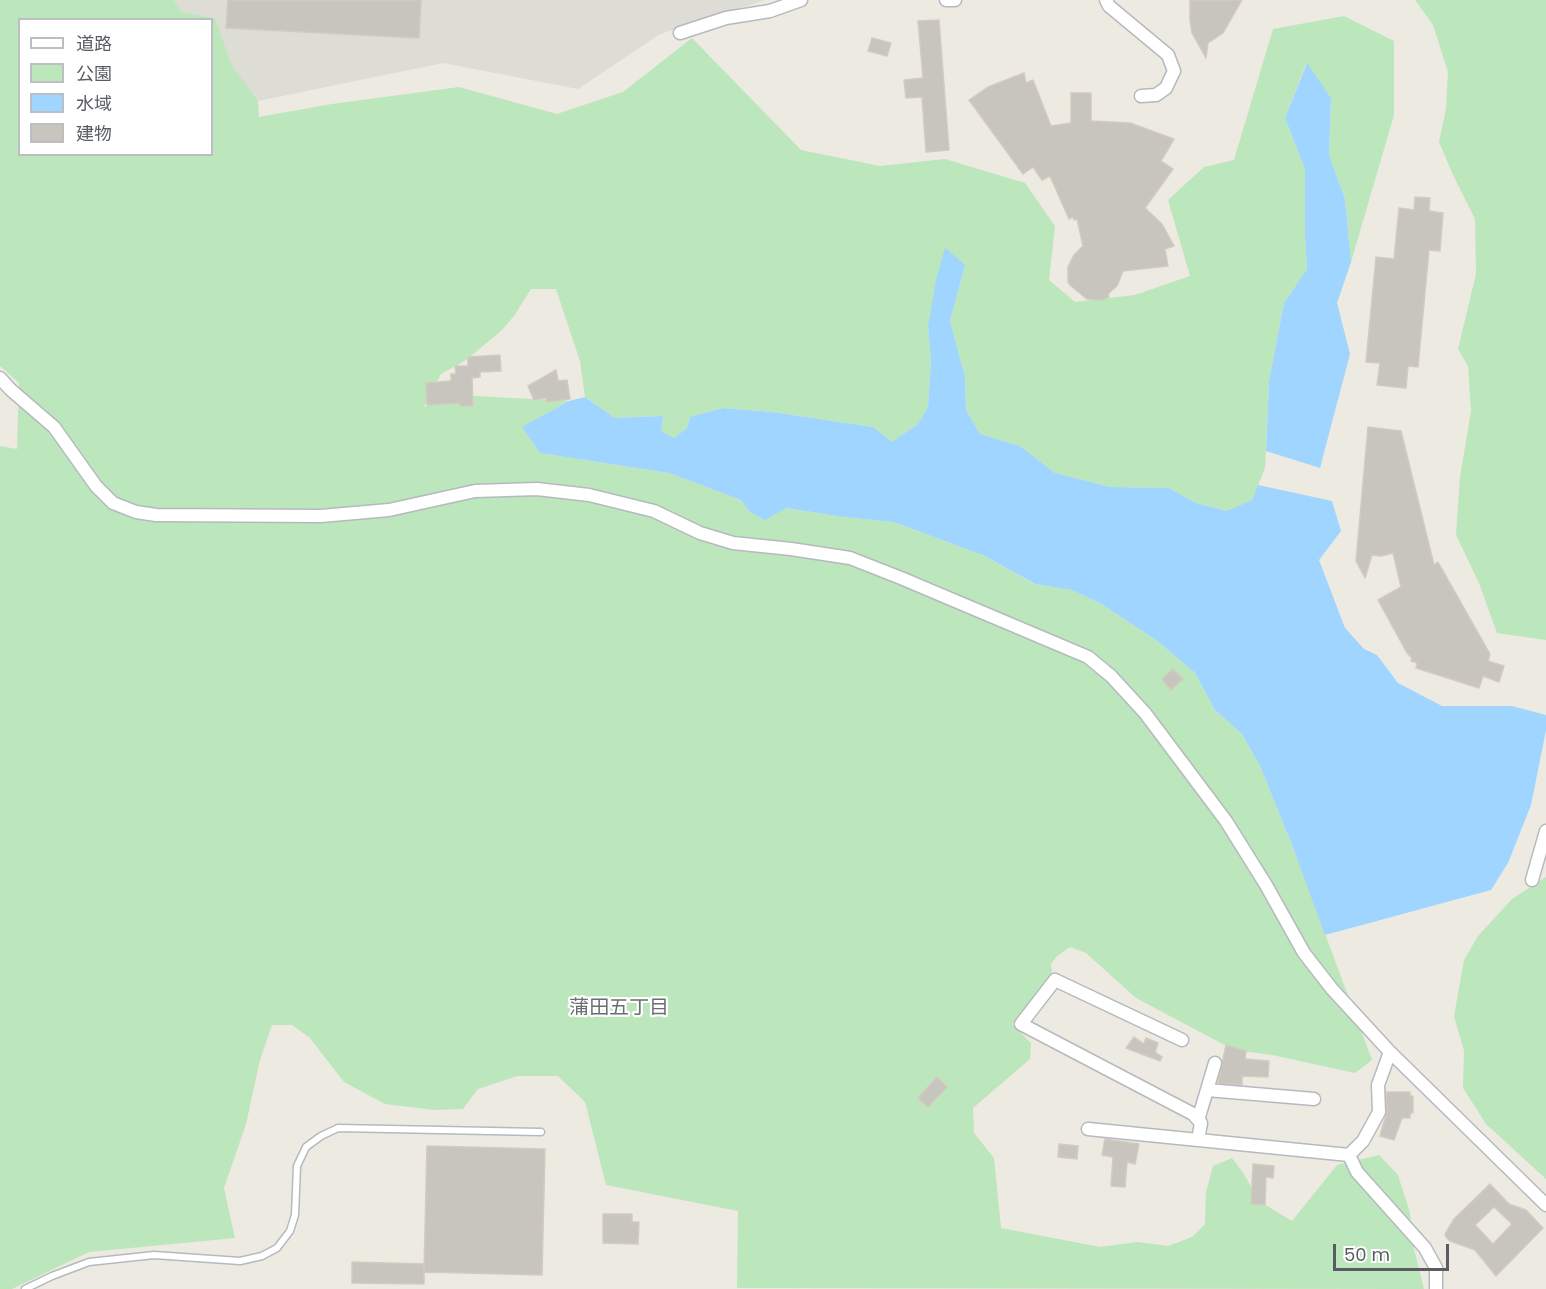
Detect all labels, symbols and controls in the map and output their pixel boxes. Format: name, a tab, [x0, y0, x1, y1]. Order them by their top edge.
legend	[18, 18, 213, 156]
text: 道路	[76, 31, 112, 56]
text: 公園	[76, 61, 112, 86]
text: 水域	[76, 91, 112, 116]
text: 建物	[76, 121, 112, 146]
district label: 蒲田五丁目	[569, 997, 669, 1021]
scale bar	[1336, 1232, 1452, 1270]
text: 50 m	[1344, 1242, 1390, 1267]

